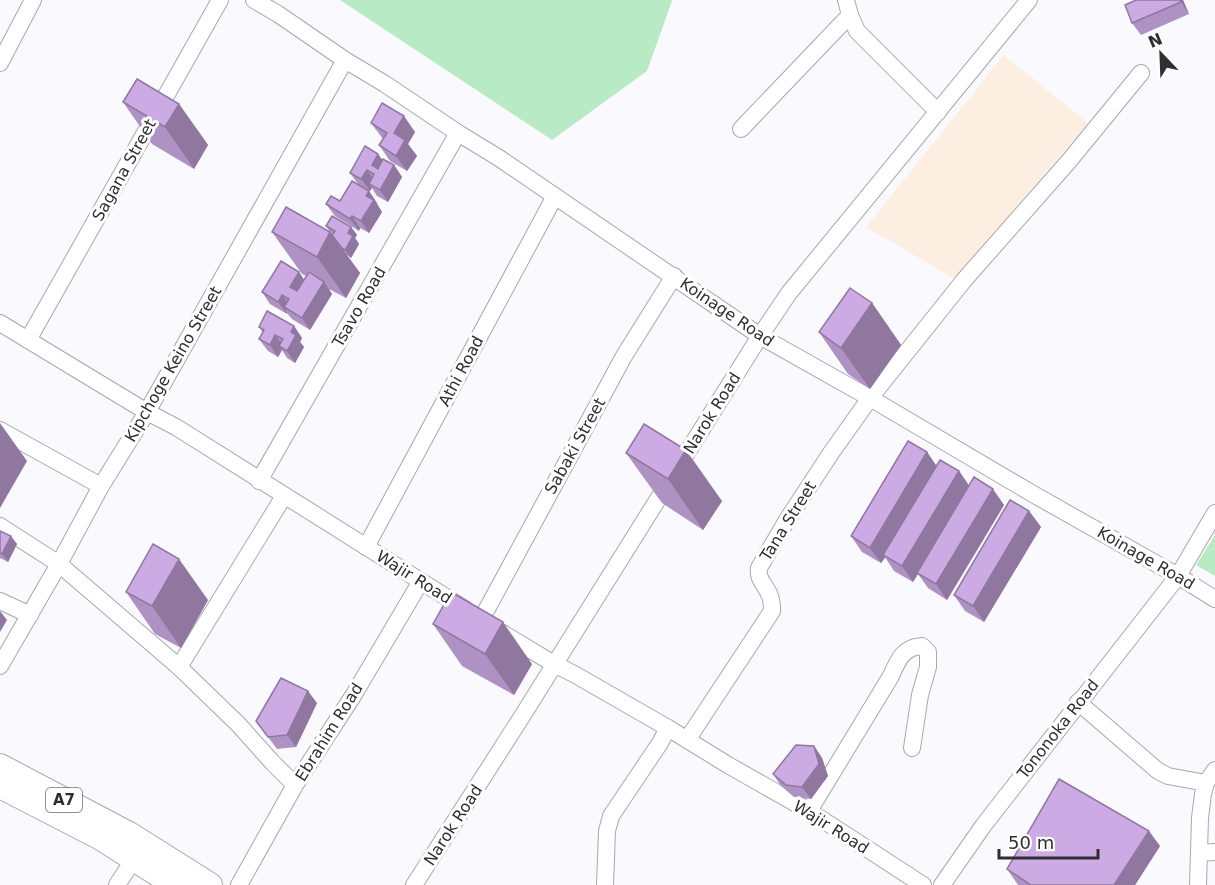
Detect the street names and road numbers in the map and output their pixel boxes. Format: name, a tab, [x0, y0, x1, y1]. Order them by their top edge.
street label: Sagana Street	[88, 116, 160, 224]
street label: Tsavo Road	[328, 263, 390, 351]
street label: Koinage Road	[676, 274, 778, 350]
street label: Kipchoge Keino Street	[121, 283, 225, 445]
street label: Athi Road	[435, 333, 487, 409]
street label: Narok Road	[679, 369, 745, 457]
street label: Sabaki Street	[541, 394, 609, 498]
street label: Tana Street	[755, 478, 820, 565]
street label: Koinage Road	[1094, 522, 1198, 594]
street label: Wajir Road	[373, 546, 455, 608]
street label: Tononoka Road	[1013, 676, 1103, 783]
street label: Ebrahim Road	[291, 679, 367, 785]
street label: Narok Road	[420, 781, 486, 869]
road number: A7	[46, 788, 82, 812]
street label: Wajir Road	[790, 796, 872, 858]

